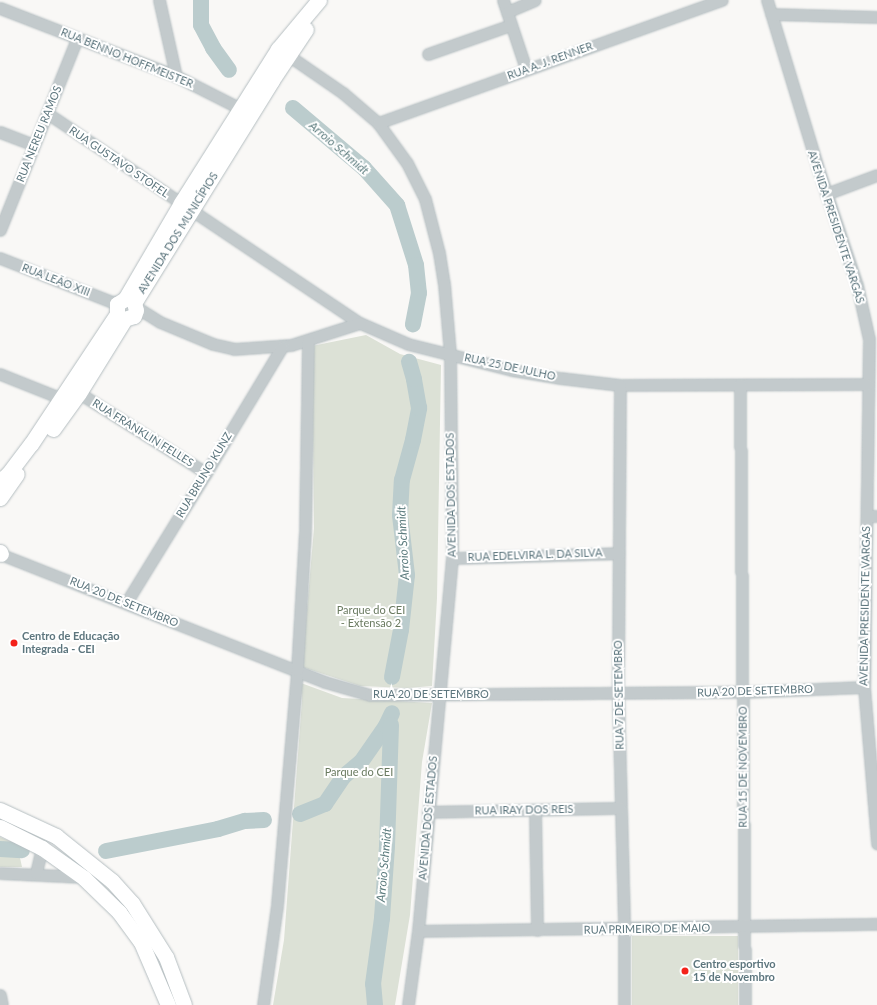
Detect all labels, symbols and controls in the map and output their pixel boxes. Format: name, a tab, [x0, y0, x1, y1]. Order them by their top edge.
street label: RUA BENNO HOFFMEISTER	[59, 25, 195, 91]
street label: RUA A. J. RENNER	[505, 39, 595, 83]
street label: RUA NEREU RAMOS	[14, 84, 64, 184]
water label: Arroio Schmidt	[306, 118, 372, 178]
street label: RUA GUSTAVO STOFEL	[67, 124, 171, 200]
street label: AVENIDA PRESIDENTE VARGAS	[805, 149, 867, 305]
street label: AVENIDA DOS MUNICÍPIOS	[135, 170, 221, 296]
street label: RUA LEÃO XIII	[20, 261, 92, 299]
street label: RUA 25 DE JULHO	[463, 351, 557, 383]
street label: RUA FRANKLIN FELLES	[90, 396, 196, 470]
street label: RUA BRUNO KUNZ	[173, 430, 235, 520]
street label: AVENIDA DOS ESTADOS	[443, 432, 459, 558]
water label: Arroio Schmidt	[394, 506, 412, 580]
street label: AVENIDA PRESIDENTE VARGAS	[857, 526, 873, 686]
street label: RUA EDELVIRA L. DA SILVA	[467, 546, 603, 564]
street label: RUA 20 DE SETEMBRO	[68, 574, 180, 630]
park label: Parque do CEI - Extensão 2	[337, 604, 405, 630]
place label: Centro de Educação Integrada - CEI	[22, 630, 120, 656]
marker: Centro de Educação Integrada - CEI	[9, 638, 19, 648]
street label: RUA 7 DE SETEMBRO	[611, 640, 627, 750]
street label: RUA 20 DE SETEMBRO	[697, 682, 813, 700]
street label: RUA 20 DE SETEMBRO	[373, 687, 489, 701]
street label: RUA 15 DE NOVEMBRO	[736, 706, 750, 828]
street label: AVENIDA DOS ESTADOS	[416, 755, 440, 881]
park label: Parque do CEI	[325, 765, 393, 779]
street label: RUA IRAY DOS REIS	[474, 803, 574, 817]
water label: Arroio Schmidt	[374, 827, 394, 903]
street label: RUA PRIMEIRO DE MAIO	[584, 921, 710, 937]
place label: Centro esportivo 15 de Novembro	[693, 958, 776, 984]
marker: Centro esportivo 15 de Novembro	[680, 966, 690, 976]

